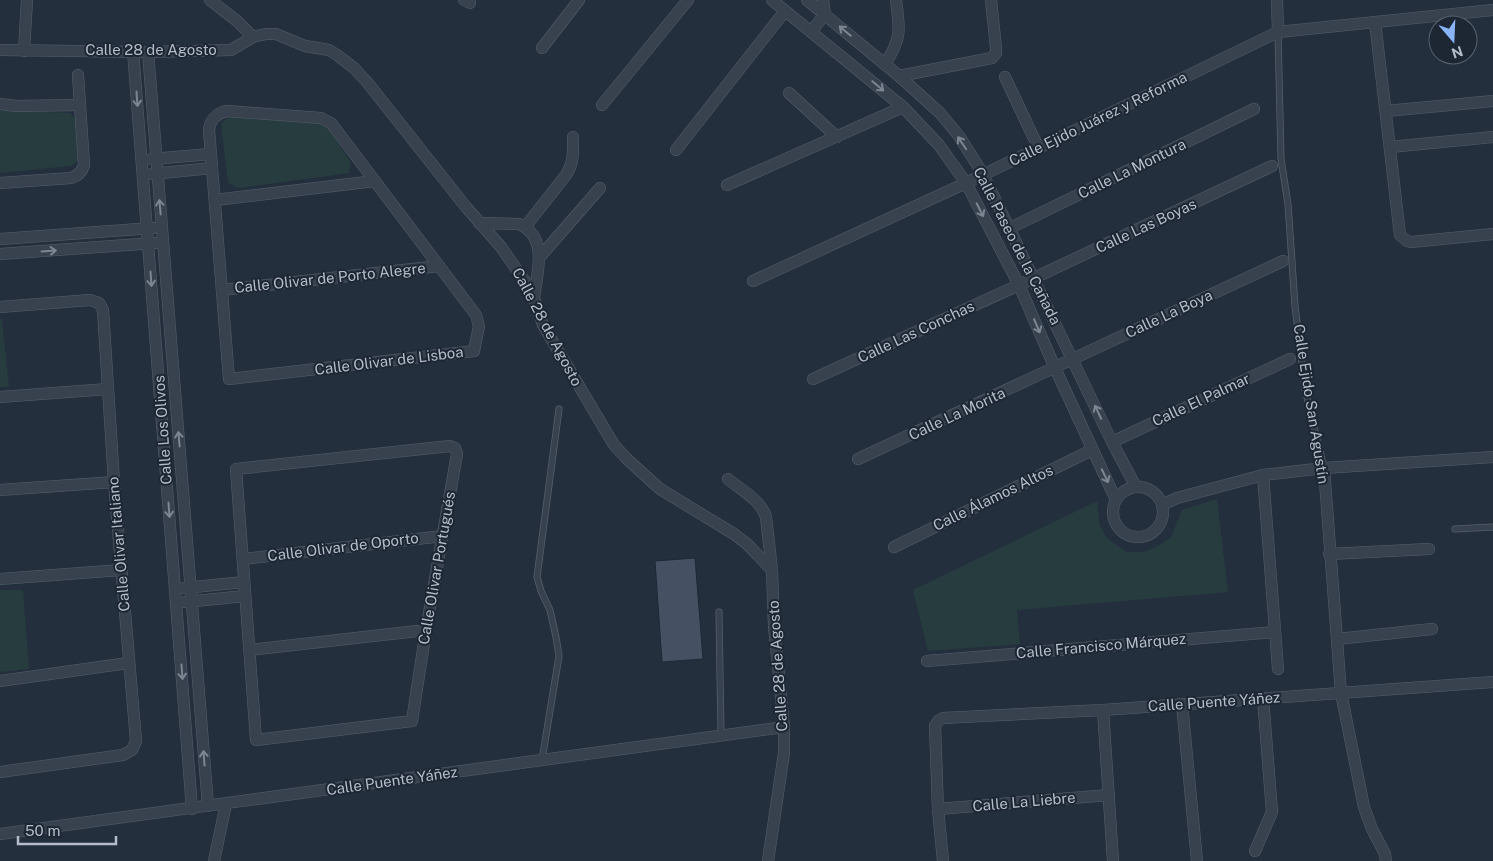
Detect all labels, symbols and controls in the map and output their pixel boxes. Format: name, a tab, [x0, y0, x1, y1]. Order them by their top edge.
north arrow	[1428, 15, 1478, 65]
one-way arrow	[839, 25, 852, 36]
street label: Calle 28 de Agosto	[85, 41, 217, 58]
text: N	[1449, 43, 1465, 62]
street label: Calle Ejido Juárez y Reforma	[1006, 68, 1190, 169]
one-way arrow	[871, 80, 884, 91]
one-way arrow	[132, 91, 142, 107]
street label: Calle La Montura	[1075, 135, 1188, 202]
one-way arrow	[957, 136, 967, 150]
street label: Calle Paseo de la Cañada	[970, 164, 1065, 327]
street label: Calle Las Boyas	[1093, 195, 1199, 256]
one-way arrow	[156, 199, 165, 215]
one-way arrow	[976, 202, 985, 217]
one-way arrow	[40, 246, 56, 255]
street label: Calle Olivar de Porto Alegre	[233, 259, 426, 296]
street label: Calle 28 de Agosto	[509, 265, 586, 389]
one-way arrow	[146, 270, 156, 286]
street label: Calle La Boya	[1123, 286, 1215, 341]
street label: Calle Las Conchas	[855, 297, 977, 366]
one-way arrow	[1033, 318, 1043, 333]
street label: Calle Ejido San Agustín	[1290, 323, 1333, 485]
street label: Calle Olivar de Lisboa	[314, 343, 464, 378]
street label: Calle El Palmar	[1149, 369, 1252, 430]
street label: Calle Los Olivos	[150, 375, 175, 485]
street label: Calle La Morita	[906, 384, 1008, 443]
one-way arrow	[1093, 405, 1103, 420]
one-way arrow	[174, 431, 184, 447]
street label: Calle Álamos Altos	[930, 461, 1056, 534]
one-way arrow	[1100, 468, 1110, 483]
street label: Calle Olivar Italiano	[104, 476, 133, 612]
street label: Calle Olivar Portugués	[415, 490, 458, 646]
one-way arrow	[164, 502, 174, 518]
street label: Calle Olivar de Oporto	[266, 529, 420, 564]
street label: Calle 28 de Agosto	[764, 600, 791, 732]
street label: Calle Francisco Márquez	[1015, 630, 1187, 661]
one-way arrow	[177, 664, 186, 680]
street label: Calle Puente Yáñez	[1147, 688, 1281, 715]
one-way arrow	[199, 750, 209, 766]
street label: Calle Puente Yáñez	[325, 763, 459, 798]
street label: Calle La Liebre	[972, 789, 1076, 814]
scale bar	[18, 814, 115, 846]
text: 50 m	[25, 822, 60, 839]

